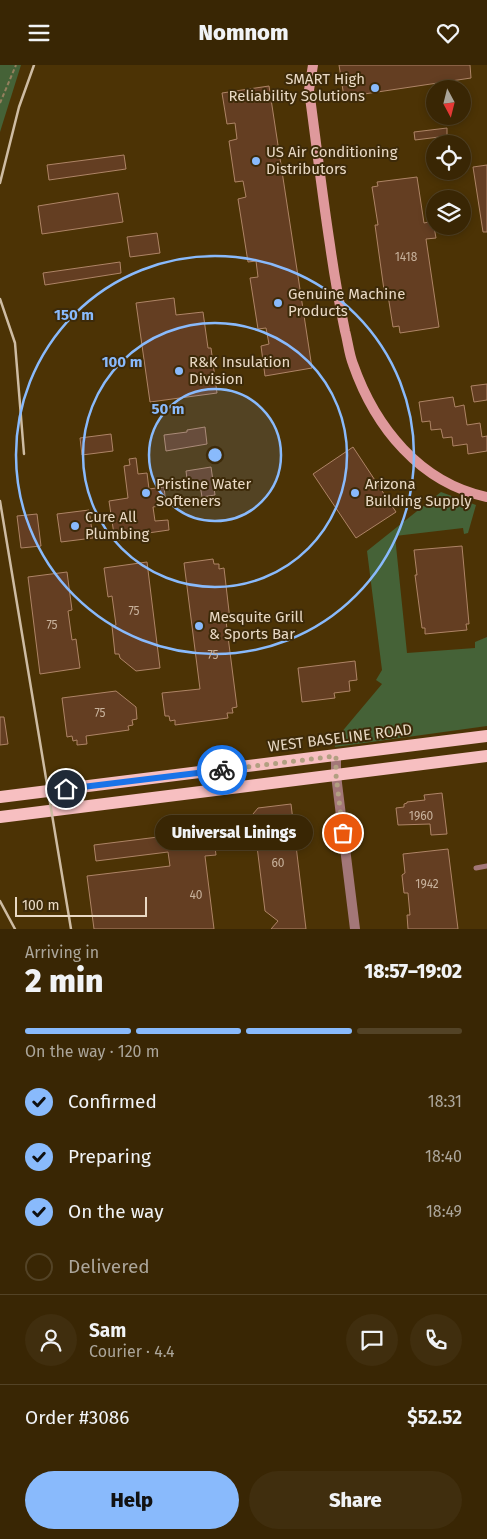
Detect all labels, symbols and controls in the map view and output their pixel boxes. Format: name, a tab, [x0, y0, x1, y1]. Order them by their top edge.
icon: menu	[25, 19, 53, 47]
text: Nomnom	[199, 19, 288, 46]
icon: heart	[434, 19, 462, 47]
place label: SMART High Reliability Solutions	[228, 70, 365, 105]
north arrow	[426, 80, 471, 125]
map controls	[426, 80, 471, 235]
marker: SMART High Reliability Solutions	[369, 82, 381, 94]
button: locate	[426, 135, 471, 180]
place label: US Air Conditioning Distributors	[266, 143, 398, 178]
marker: US Air Conditioning Distributors	[250, 155, 262, 167]
button: layers	[426, 190, 471, 235]
house number: 1418	[395, 250, 418, 264]
place label: Genuine Machine Products	[288, 285, 405, 320]
marker: Genuine Machine Products	[272, 297, 284, 309]
text: 150 m	[54, 306, 94, 324]
text: 100 m	[102, 353, 142, 371]
place label: R&K Insulation Division	[189, 353, 290, 388]
marker: R&K Insulation Division	[173, 365, 185, 377]
text: 50 m	[151, 400, 185, 418]
centre of rings	[206, 446, 224, 464]
place label: Pristine Water Softeners	[156, 475, 251, 510]
place label: Arizona Building Supply	[365, 475, 472, 510]
marker: Pristine Water Softeners	[140, 487, 152, 499]
marker: Arizona Building Supply	[349, 487, 361, 499]
place label: Cure All Plumbing	[85, 508, 149, 543]
marker: Cure All Plumbing	[69, 520, 81, 532]
house number: 75	[128, 604, 140, 618]
place label: Mesquite Grill & Sports Bar	[209, 608, 304, 643]
house number: 75	[46, 618, 58, 632]
marker: Mesquite Grill & Sports Bar	[193, 620, 205, 632]
house number: 75	[207, 648, 219, 662]
house number: 75	[94, 706, 106, 720]
street label: WEST BASELINE ROAD	[267, 720, 413, 756]
courier	[197, 745, 247, 795]
icon: bike	[208, 756, 236, 784]
pin	[45, 768, 87, 810]
icon: home	[52, 775, 80, 803]
house number: 1960	[409, 809, 434, 823]
pin	[322, 812, 364, 854]
callout: Universal Linings	[155, 815, 313, 851]
icon: bag	[329, 819, 357, 847]
text: Universal Linings	[172, 823, 296, 842]
house number: 60	[271, 856, 285, 870]
house number: 1942	[415, 877, 439, 891]
house number: 40	[189, 888, 203, 902]
scale bar	[15, 894, 148, 917]
text: 100 m	[22, 897, 59, 914]
text: Arriving in	[25, 943, 99, 962]
text: 18:57–19:02	[364, 960, 462, 983]
text: 2 min	[25, 962, 103, 1000]
text: On the way · 120 m	[25, 1042, 159, 1061]
icon: check	[25, 1088, 53, 1116]
text: Confirmed	[68, 1090, 157, 1113]
text: 18:31	[428, 1092, 462, 1111]
icon: check	[25, 1143, 53, 1171]
text: Preparing	[68, 1145, 151, 1168]
text: 18:40	[425, 1147, 462, 1166]
icon: check	[25, 1198, 53, 1226]
text: On the way	[68, 1200, 164, 1223]
text: 18:49	[426, 1202, 462, 1221]
text: Delivered	[68, 1255, 150, 1278]
button: person	[25, 1314, 77, 1366]
button: chat	[346, 1314, 398, 1366]
button: phone	[410, 1314, 462, 1366]
text: Sam	[89, 1319, 126, 1342]
text: Courier · 4.4	[89, 1342, 175, 1361]
text: Order #3086	[25, 1406, 129, 1429]
text: $52.52	[407, 1406, 462, 1429]
button: Help	[25, 1471, 239, 1529]
button: Share	[249, 1471, 462, 1529]

